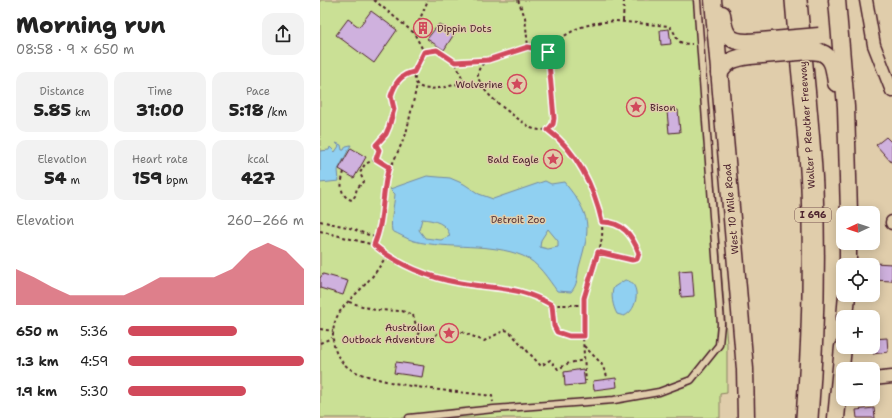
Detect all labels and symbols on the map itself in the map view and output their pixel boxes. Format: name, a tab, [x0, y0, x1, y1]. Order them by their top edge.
building icon: Dippin Dots	[412, 17, 434, 39]
place label: Dippin Dots	[437, 22, 492, 35]
pin	[531, 35, 565, 69]
street label: Walter P Reuther Freeway	[796, 61, 818, 189]
place icon: Wolverine	[506, 73, 528, 95]
place label: Wolverine	[455, 78, 503, 91]
place icon: Bison	[625, 96, 647, 118]
place label: Bison	[650, 101, 676, 114]
place icon: Bald Eagle	[542, 148, 564, 170]
place label: Bald Eagle	[488, 153, 539, 166]
street label: West 10 Mile Road	[720, 162, 741, 255]
north arrow	[836, 206, 880, 250]
road number: I 696	[795, 208, 831, 222]
park label: Detroit Zoo	[491, 213, 545, 226]
place label: Australian Outback Adventure	[342, 321, 435, 346]
place icon: Australian Outback Adventure	[438, 322, 460, 344]

